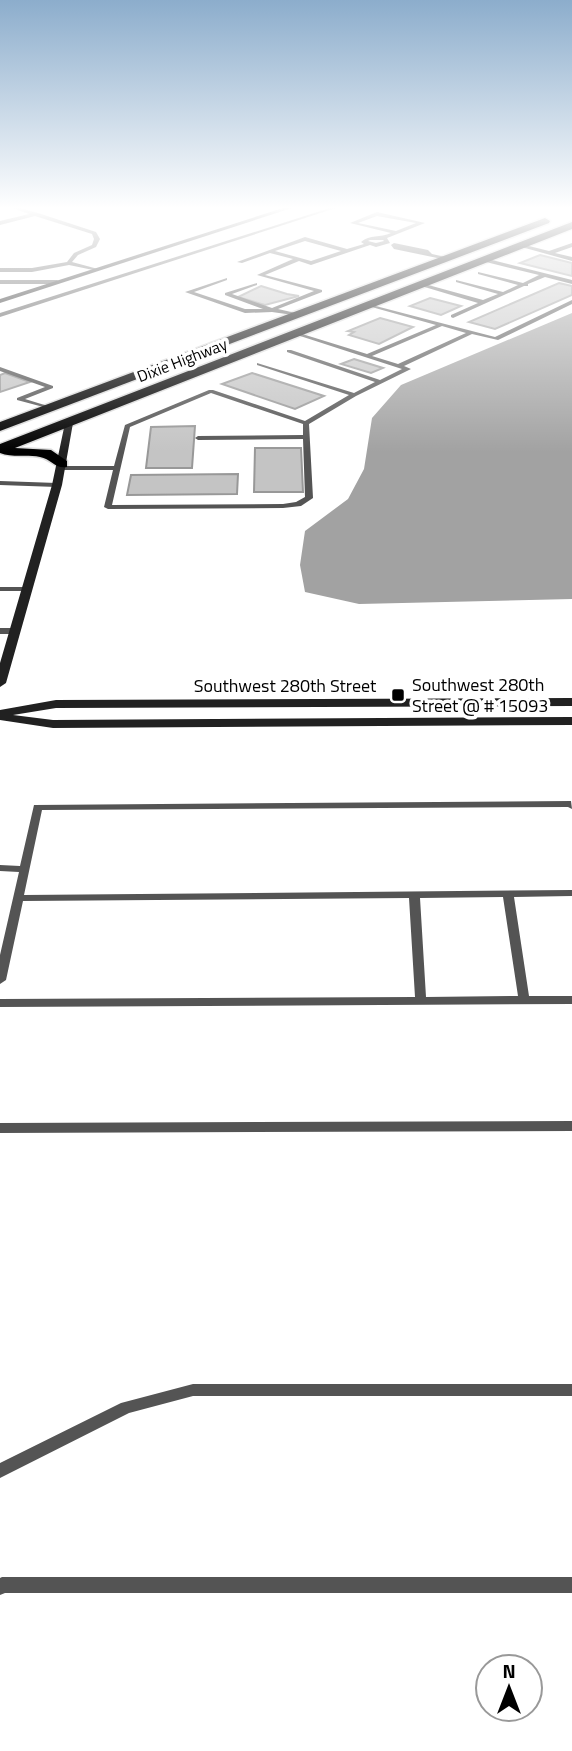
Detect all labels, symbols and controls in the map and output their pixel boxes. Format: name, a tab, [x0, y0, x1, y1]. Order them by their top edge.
street label: Dixie Highway	[133, 332, 231, 388]
place label: Southwest 280th Street @ # 15093	[412, 671, 548, 719]
street label: Southwest 280th Street	[194, 672, 377, 699]
marker: Southwest 280th Street @ # 15093	[390, 687, 406, 703]
north arrow	[474, 1653, 544, 1723]
text: N	[502, 1656, 516, 1685]

